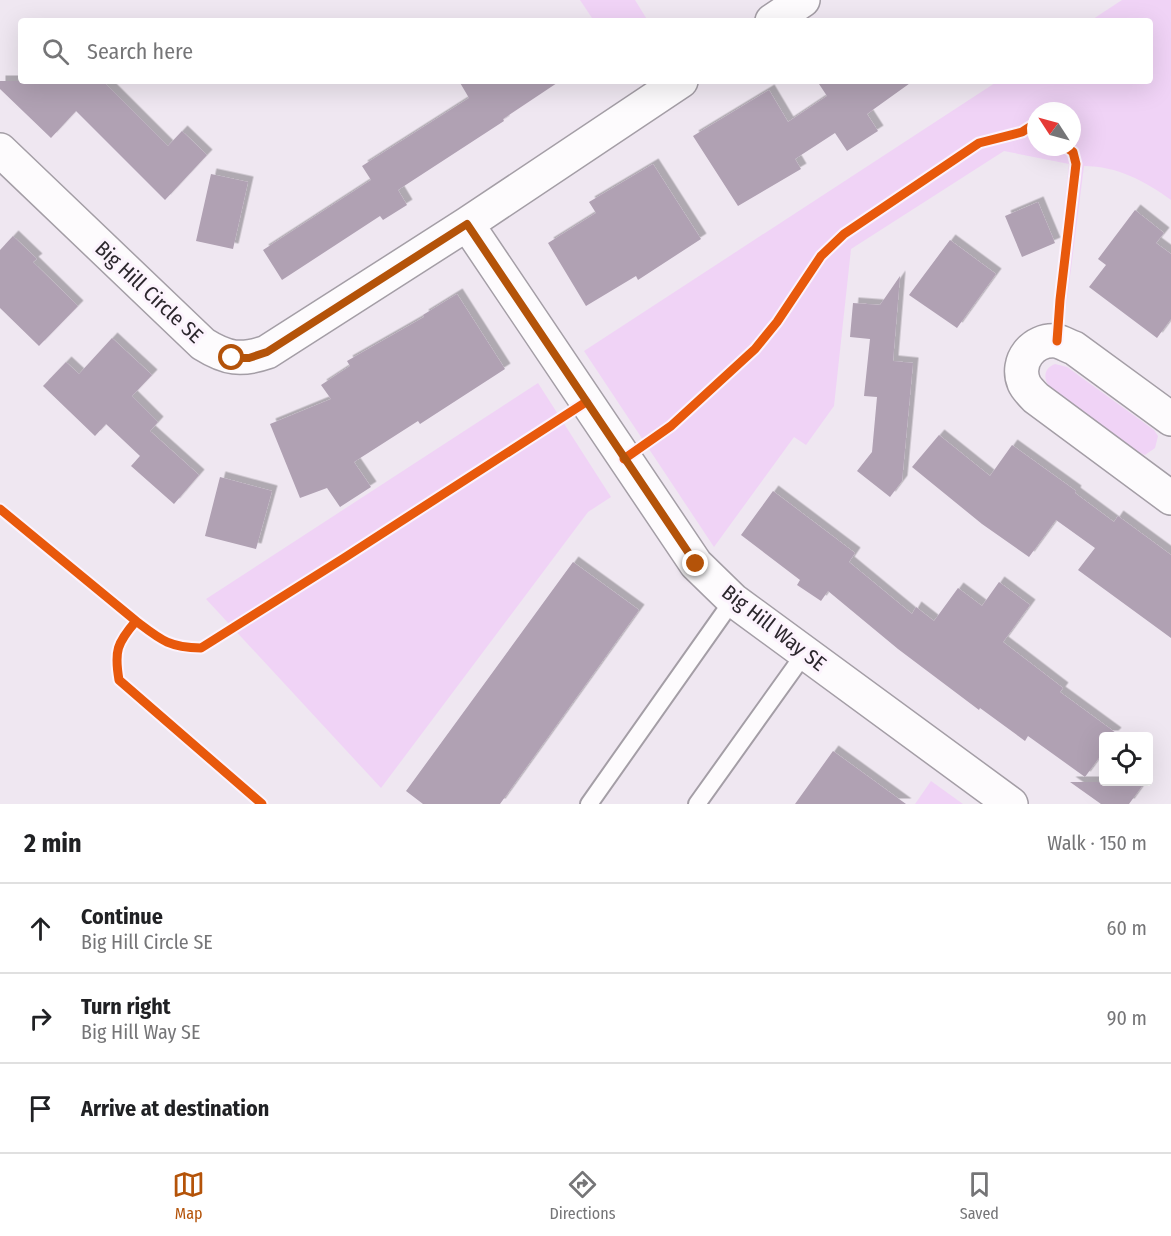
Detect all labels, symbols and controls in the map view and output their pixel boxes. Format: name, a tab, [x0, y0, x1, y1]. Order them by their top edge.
search box	[18, 18, 1153, 84]
icon: search	[39, 35, 72, 68]
text: Search here	[87, 38, 193, 65]
north arrow	[1027, 102, 1081, 156]
street label: Big Hill Circle SE	[90, 235, 209, 349]
route start	[218, 344, 244, 370]
route end	[682, 550, 708, 576]
street label: Big Hill Way SE	[717, 579, 831, 677]
map controls	[1099, 732, 1153, 786]
button: locate	[1099, 732, 1153, 786]
text: 2 min	[24, 828, 82, 859]
text: Walk · 150 m	[1047, 831, 1147, 855]
text: Continue	[81, 903, 163, 930]
icon: ahead	[24, 912, 57, 945]
text: 60 m	[1107, 916, 1147, 940]
text: Big Hill Circle SE	[81, 930, 213, 954]
text: Turn right	[81, 993, 170, 1020]
icon: right	[24, 1002, 57, 1035]
text: 90 m	[1107, 1006, 1147, 1030]
text: Big Hill Way SE	[81, 1020, 200, 1044]
icon: arrive	[24, 1092, 57, 1125]
text: Arrive at destination	[81, 1095, 269, 1122]
tab: Map	[172, 1168, 205, 1223]
tab: Directions	[549, 1168, 616, 1223]
tab: Saved	[960, 1168, 999, 1223]

